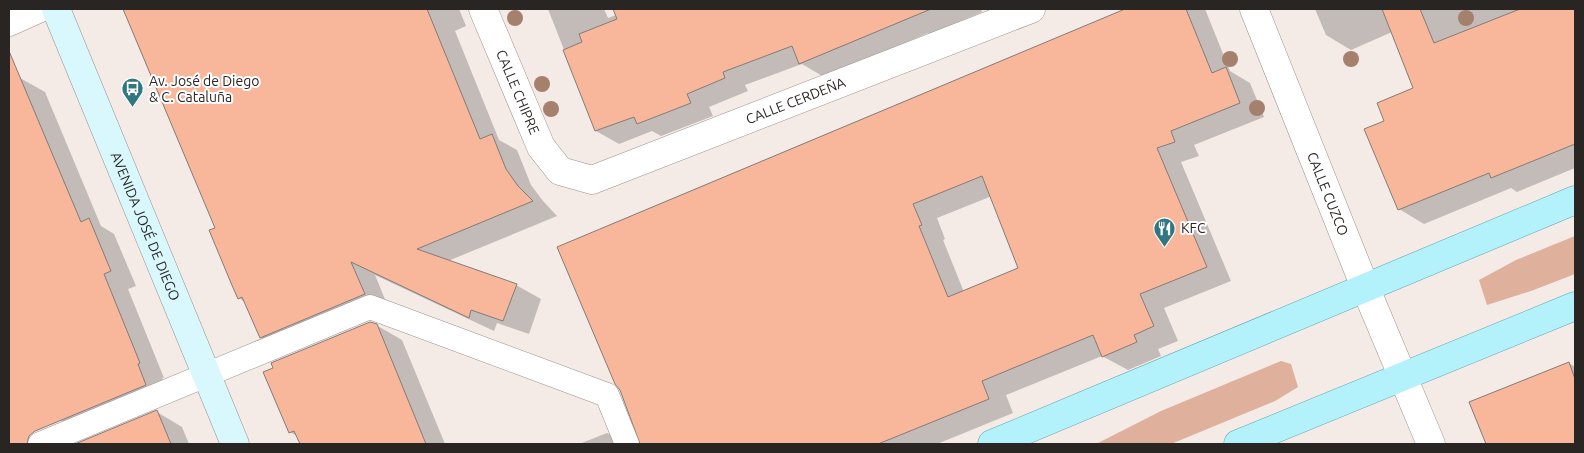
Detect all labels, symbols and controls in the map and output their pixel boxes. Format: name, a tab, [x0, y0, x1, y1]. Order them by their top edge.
street label: CALLE CHIPRE	[493, 47, 543, 137]
place label: Av. José de Diego & C. Cataluña	[149, 73, 259, 105]
street label: CALLE CERDEÑA	[744, 74, 848, 127]
bus stop icon: Av. José de Diego & C. Cataluña	[121, 77, 145, 108]
street label: AVENIDA JOSÉ DE DIEGO	[108, 150, 183, 303]
street label: CALLE CUZCO	[1304, 150, 1352, 238]
restaurant icon: KFC	[1153, 216, 1177, 247]
place label: KFC	[1181, 220, 1206, 236]

